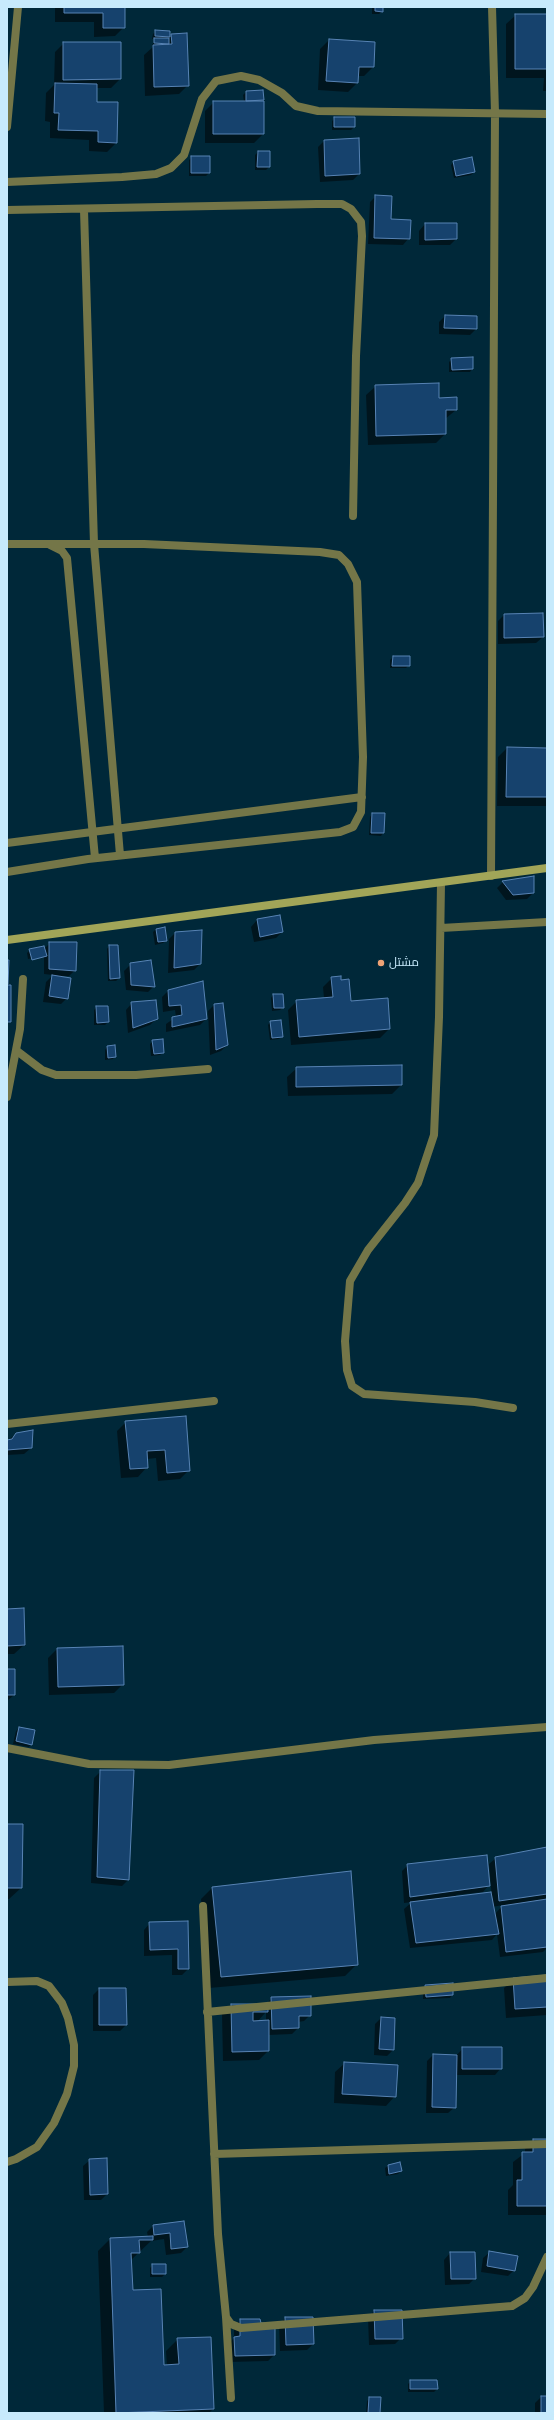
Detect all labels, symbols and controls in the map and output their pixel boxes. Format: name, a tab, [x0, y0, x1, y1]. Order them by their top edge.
place label: مشتل	[389, 956, 419, 970]
marker: مشتل	[376, 958, 386, 968]

